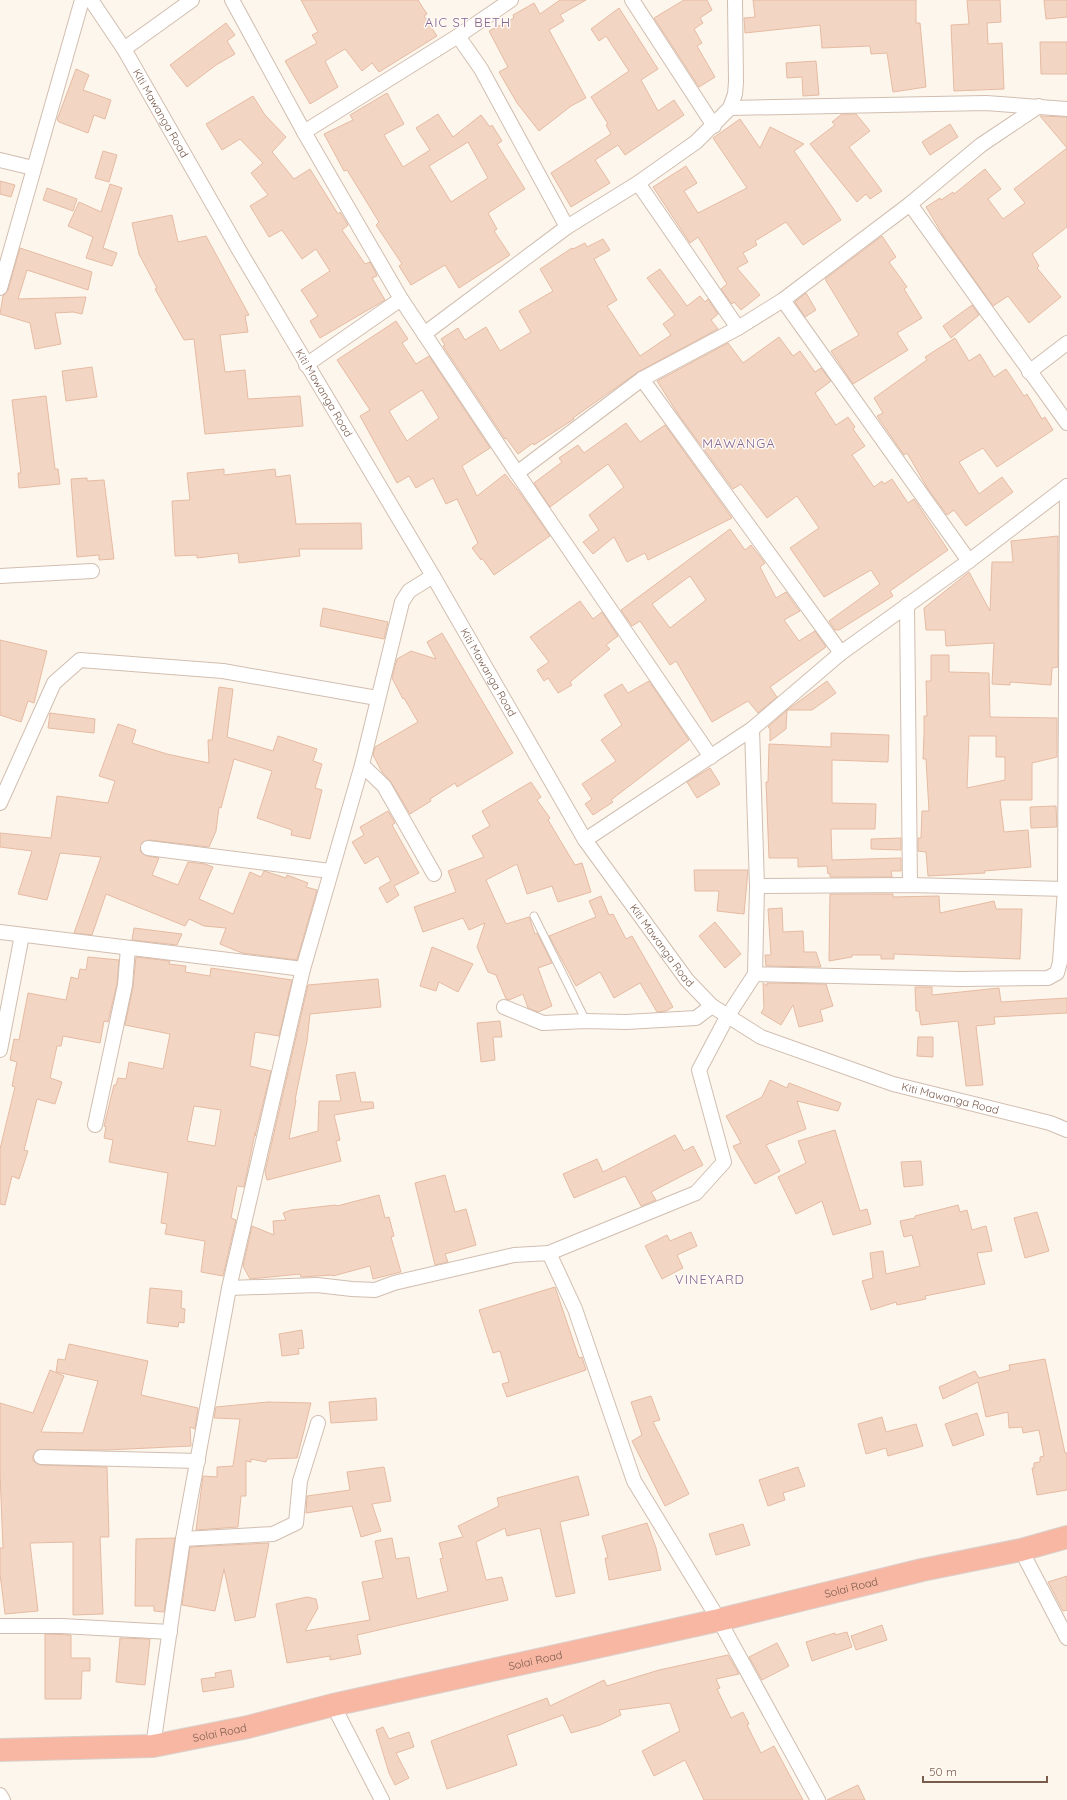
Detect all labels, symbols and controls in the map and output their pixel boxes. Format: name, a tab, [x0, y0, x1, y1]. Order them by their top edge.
district label: AIC ST BETH	[425, 14, 511, 30]
street label: Kiti Mawanga Road	[130, 66, 192, 160]
street label: Kiti Mawanga Road	[293, 346, 356, 439]
district label: MAWANGA	[702, 435, 776, 451]
street label: Kiti Mawanga Road	[457, 625, 519, 719]
street label: Kiti Mawanga Road	[627, 901, 697, 990]
street label: Kiti Mawanga Road	[900, 1079, 1000, 1117]
district label: VINEYARD	[675, 1271, 745, 1287]
street label: Solai Road	[823, 1574, 879, 1601]
street label: Solai Road	[507, 1648, 564, 1673]
street label: Solai Road	[191, 1720, 248, 1745]
scale bar	[923, 1758, 1047, 1784]
text: 50 m	[929, 1764, 957, 1779]

